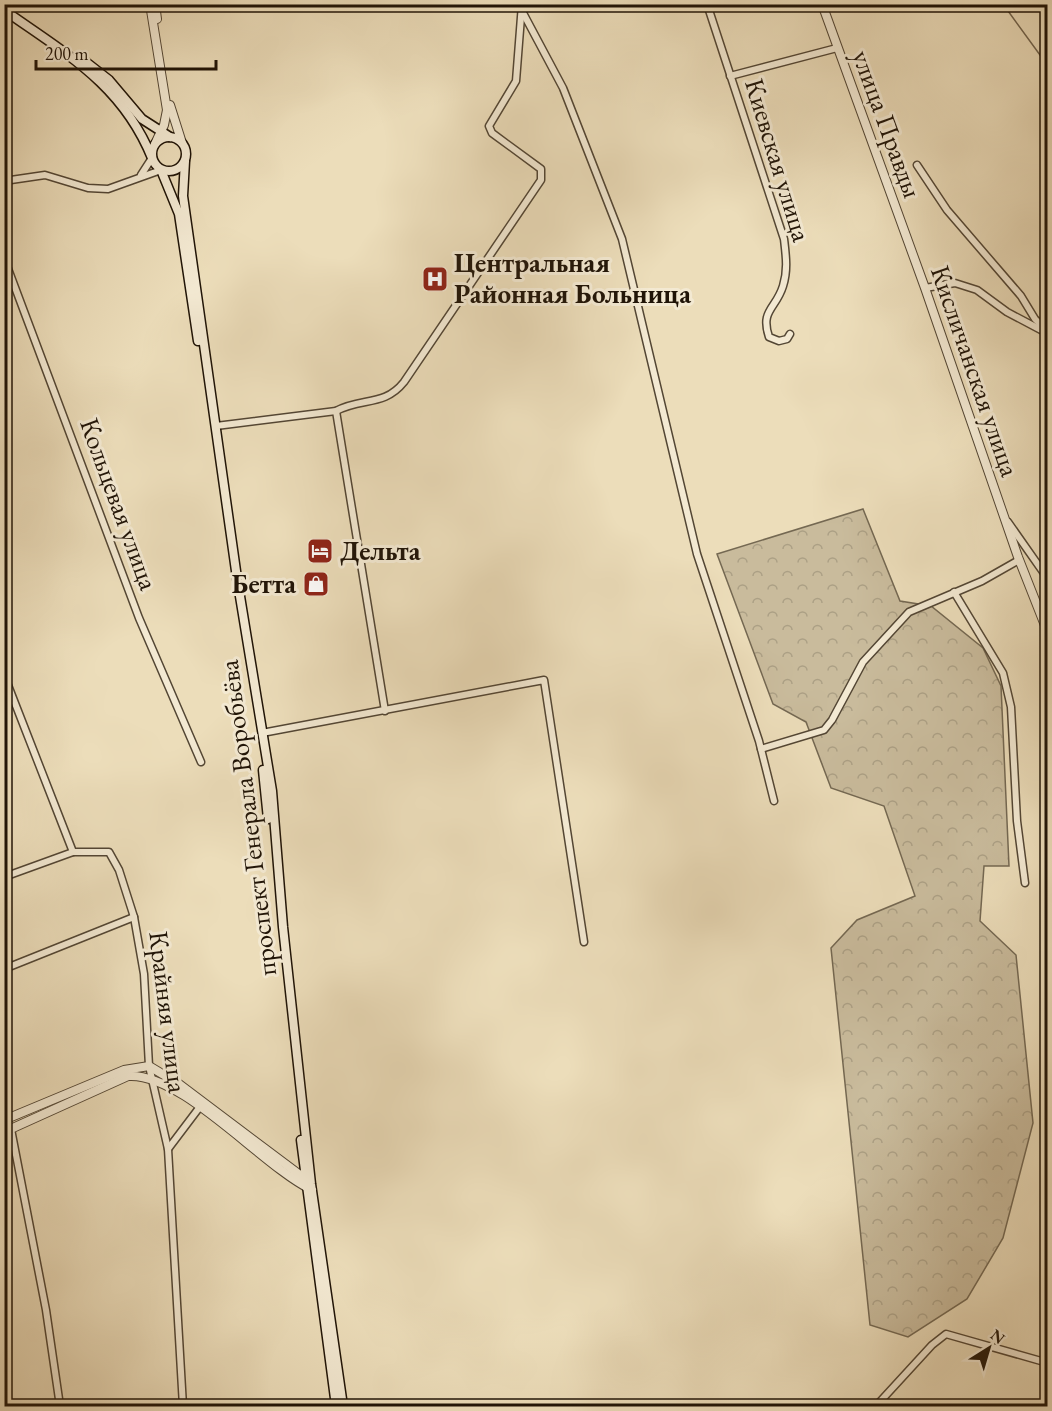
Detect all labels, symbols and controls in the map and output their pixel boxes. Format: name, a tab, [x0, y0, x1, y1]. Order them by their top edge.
scale bar	[36, 33, 216, 71]
text: 200 m	[45, 42, 89, 65]
street label: улица Правды	[845, 45, 930, 203]
street label: Киевская улица	[737, 74, 820, 246]
place label: Центральная Районная Больница	[454, 245, 691, 311]
street label: Кисличанская улица	[923, 261, 1028, 481]
hospital icon: Центральная Районная Больница	[420, 264, 450, 294]
street label: Кольцевая улица	[72, 413, 167, 595]
place label: Дельта	[340, 533, 421, 568]
hotel icon: Дельта	[305, 536, 335, 566]
place label: Бетта	[232, 566, 296, 601]
shop icon: Бетта	[301, 569, 331, 599]
street label: проспект Генерала Воробьёва	[211, 658, 284, 978]
street label: Крайняя улица	[141, 929, 196, 1095]
north arrow	[959, 1318, 1019, 1378]
text: N	[986, 1324, 1009, 1349]

